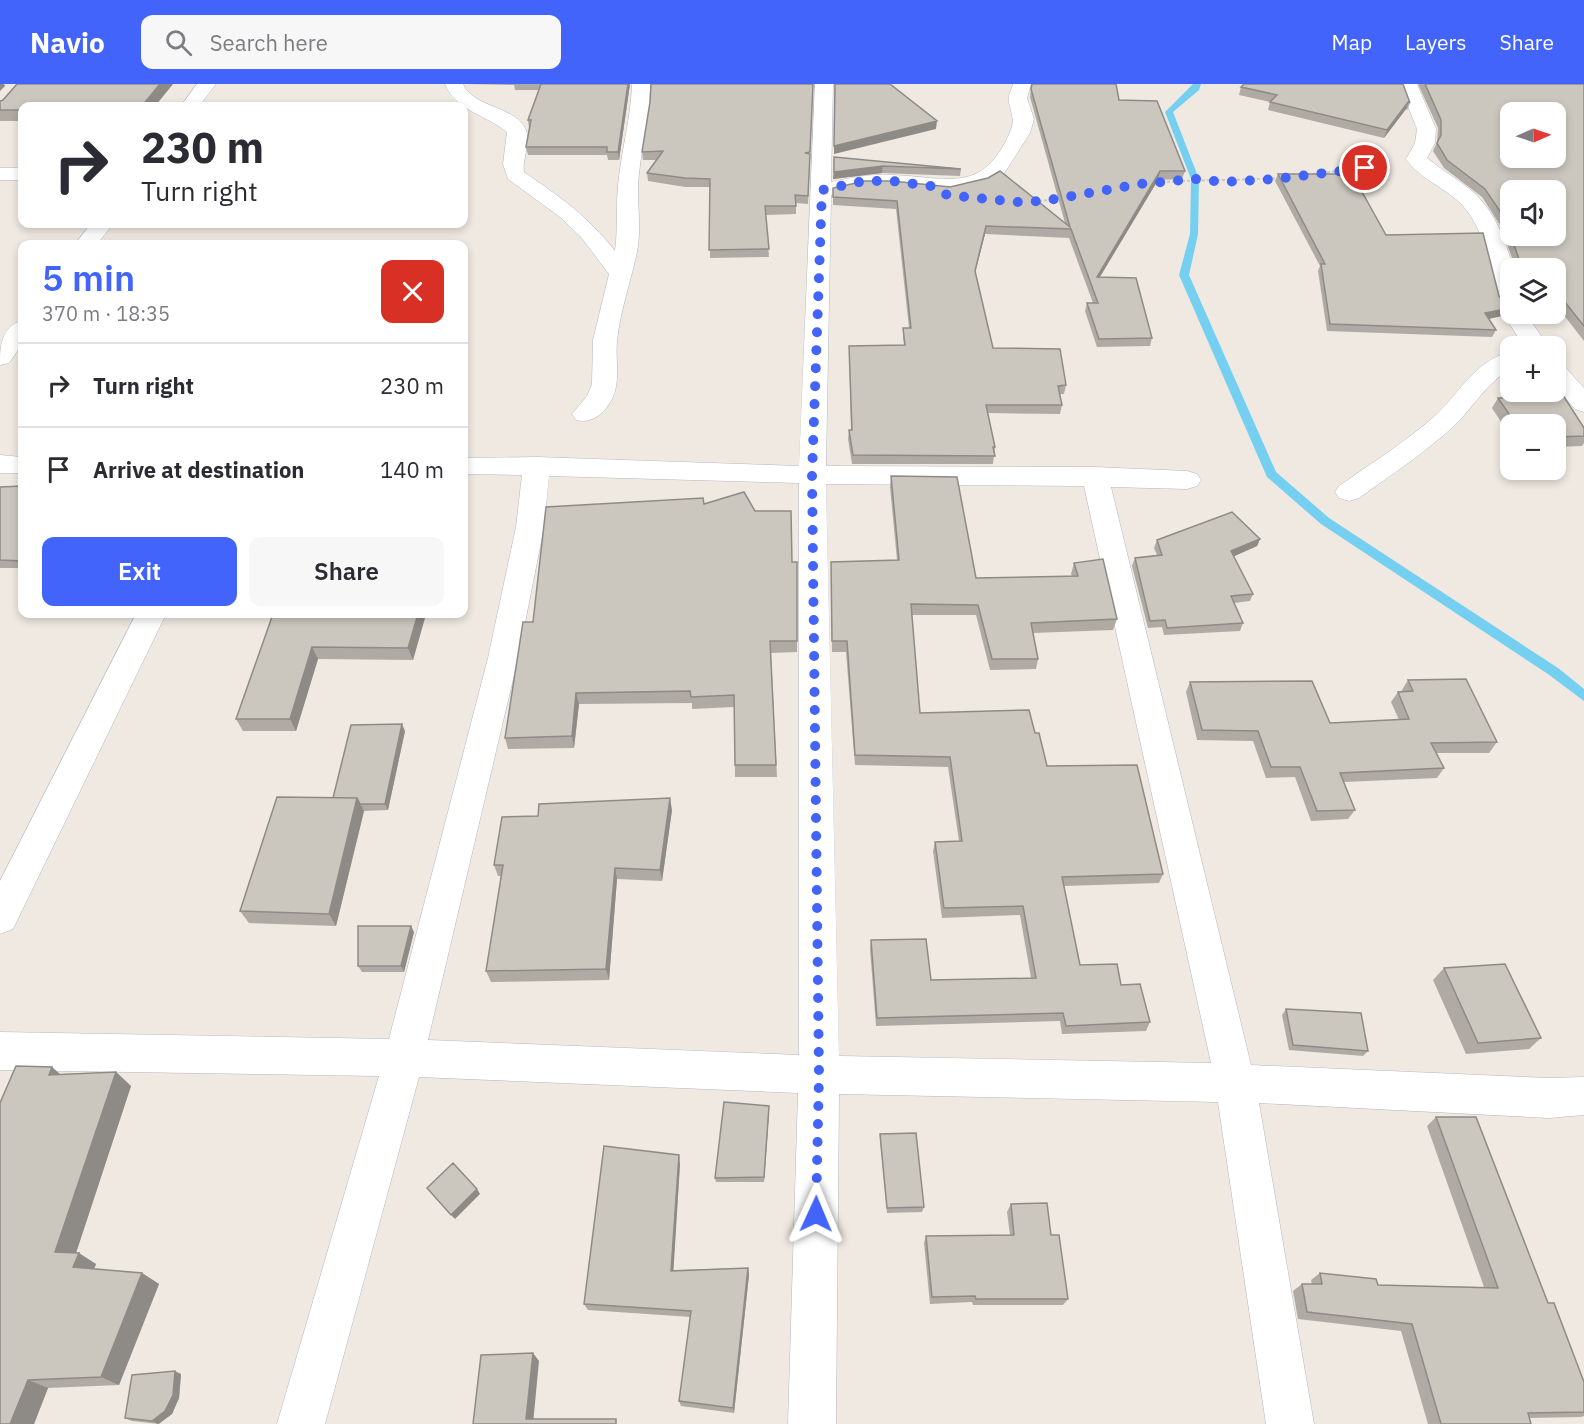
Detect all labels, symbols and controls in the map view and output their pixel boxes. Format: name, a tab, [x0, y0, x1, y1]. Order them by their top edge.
search box	[141, 15, 561, 69]
text: Navio	[30, 24, 105, 61]
icon: search	[162, 26, 195, 59]
text: Search here	[210, 28, 328, 57]
text: Map	[1332, 28, 1372, 56]
text: Layers	[1405, 28, 1467, 56]
text: Share	[1500, 28, 1554, 56]
north arrow	[1500, 102, 1566, 168]
map controls	[1500, 102, 1566, 480]
text: 230 m	[141, 120, 264, 175]
icon: right	[42, 126, 120, 204]
pin	[1339, 142, 1390, 193]
icon: arrive	[1348, 151, 1381, 184]
text: Turn right	[141, 173, 258, 208]
button: sound	[1500, 180, 1566, 246]
text: 5 min	[42, 254, 135, 301]
button: layers	[1500, 258, 1566, 324]
button: close	[381, 260, 444, 323]
text: 370 m · 18:35	[42, 300, 170, 327]
button: +	[1500, 336, 1566, 402]
icon: right	[42, 369, 75, 402]
text: Turn right	[93, 371, 194, 400]
text: 230 m	[380, 371, 444, 400]
button: −	[1500, 414, 1566, 480]
icon: arrive	[42, 453, 75, 486]
text: Arrive at destination	[93, 455, 304, 484]
text: 140 m	[380, 455, 444, 484]
button: Exit	[42, 537, 237, 606]
button: Share	[249, 537, 444, 606]
position arrow	[784, 1182, 848, 1246]

